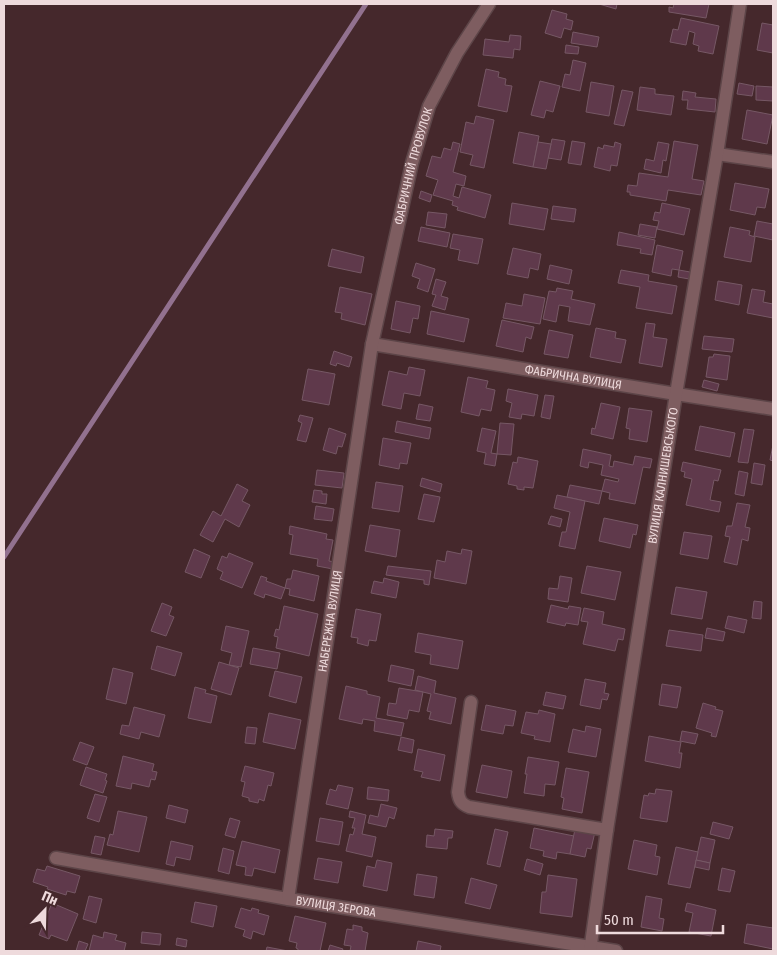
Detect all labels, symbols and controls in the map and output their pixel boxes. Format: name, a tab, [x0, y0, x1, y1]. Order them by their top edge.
street label: ФАБРИЧНИЙ ПРОВУЛОК	[392, 105, 435, 226]
street label: ФАБРИЧНА ВУЛИЦЯ	[524, 362, 623, 392]
street label: ВУЛИЦЯ КАЛНИШЕВСЬКОГО	[645, 406, 681, 545]
street label: НАБЕРЕЖНА ВУЛИЦЯ	[315, 569, 345, 673]
north arrow	[20, 885, 70, 935]
text: Пн	[39, 888, 61, 909]
street label: ВУЛИЦЯ ЗЕРОВА	[295, 893, 378, 920]
scale bar	[597, 902, 723, 934]
text: 50 m	[604, 911, 634, 929]

